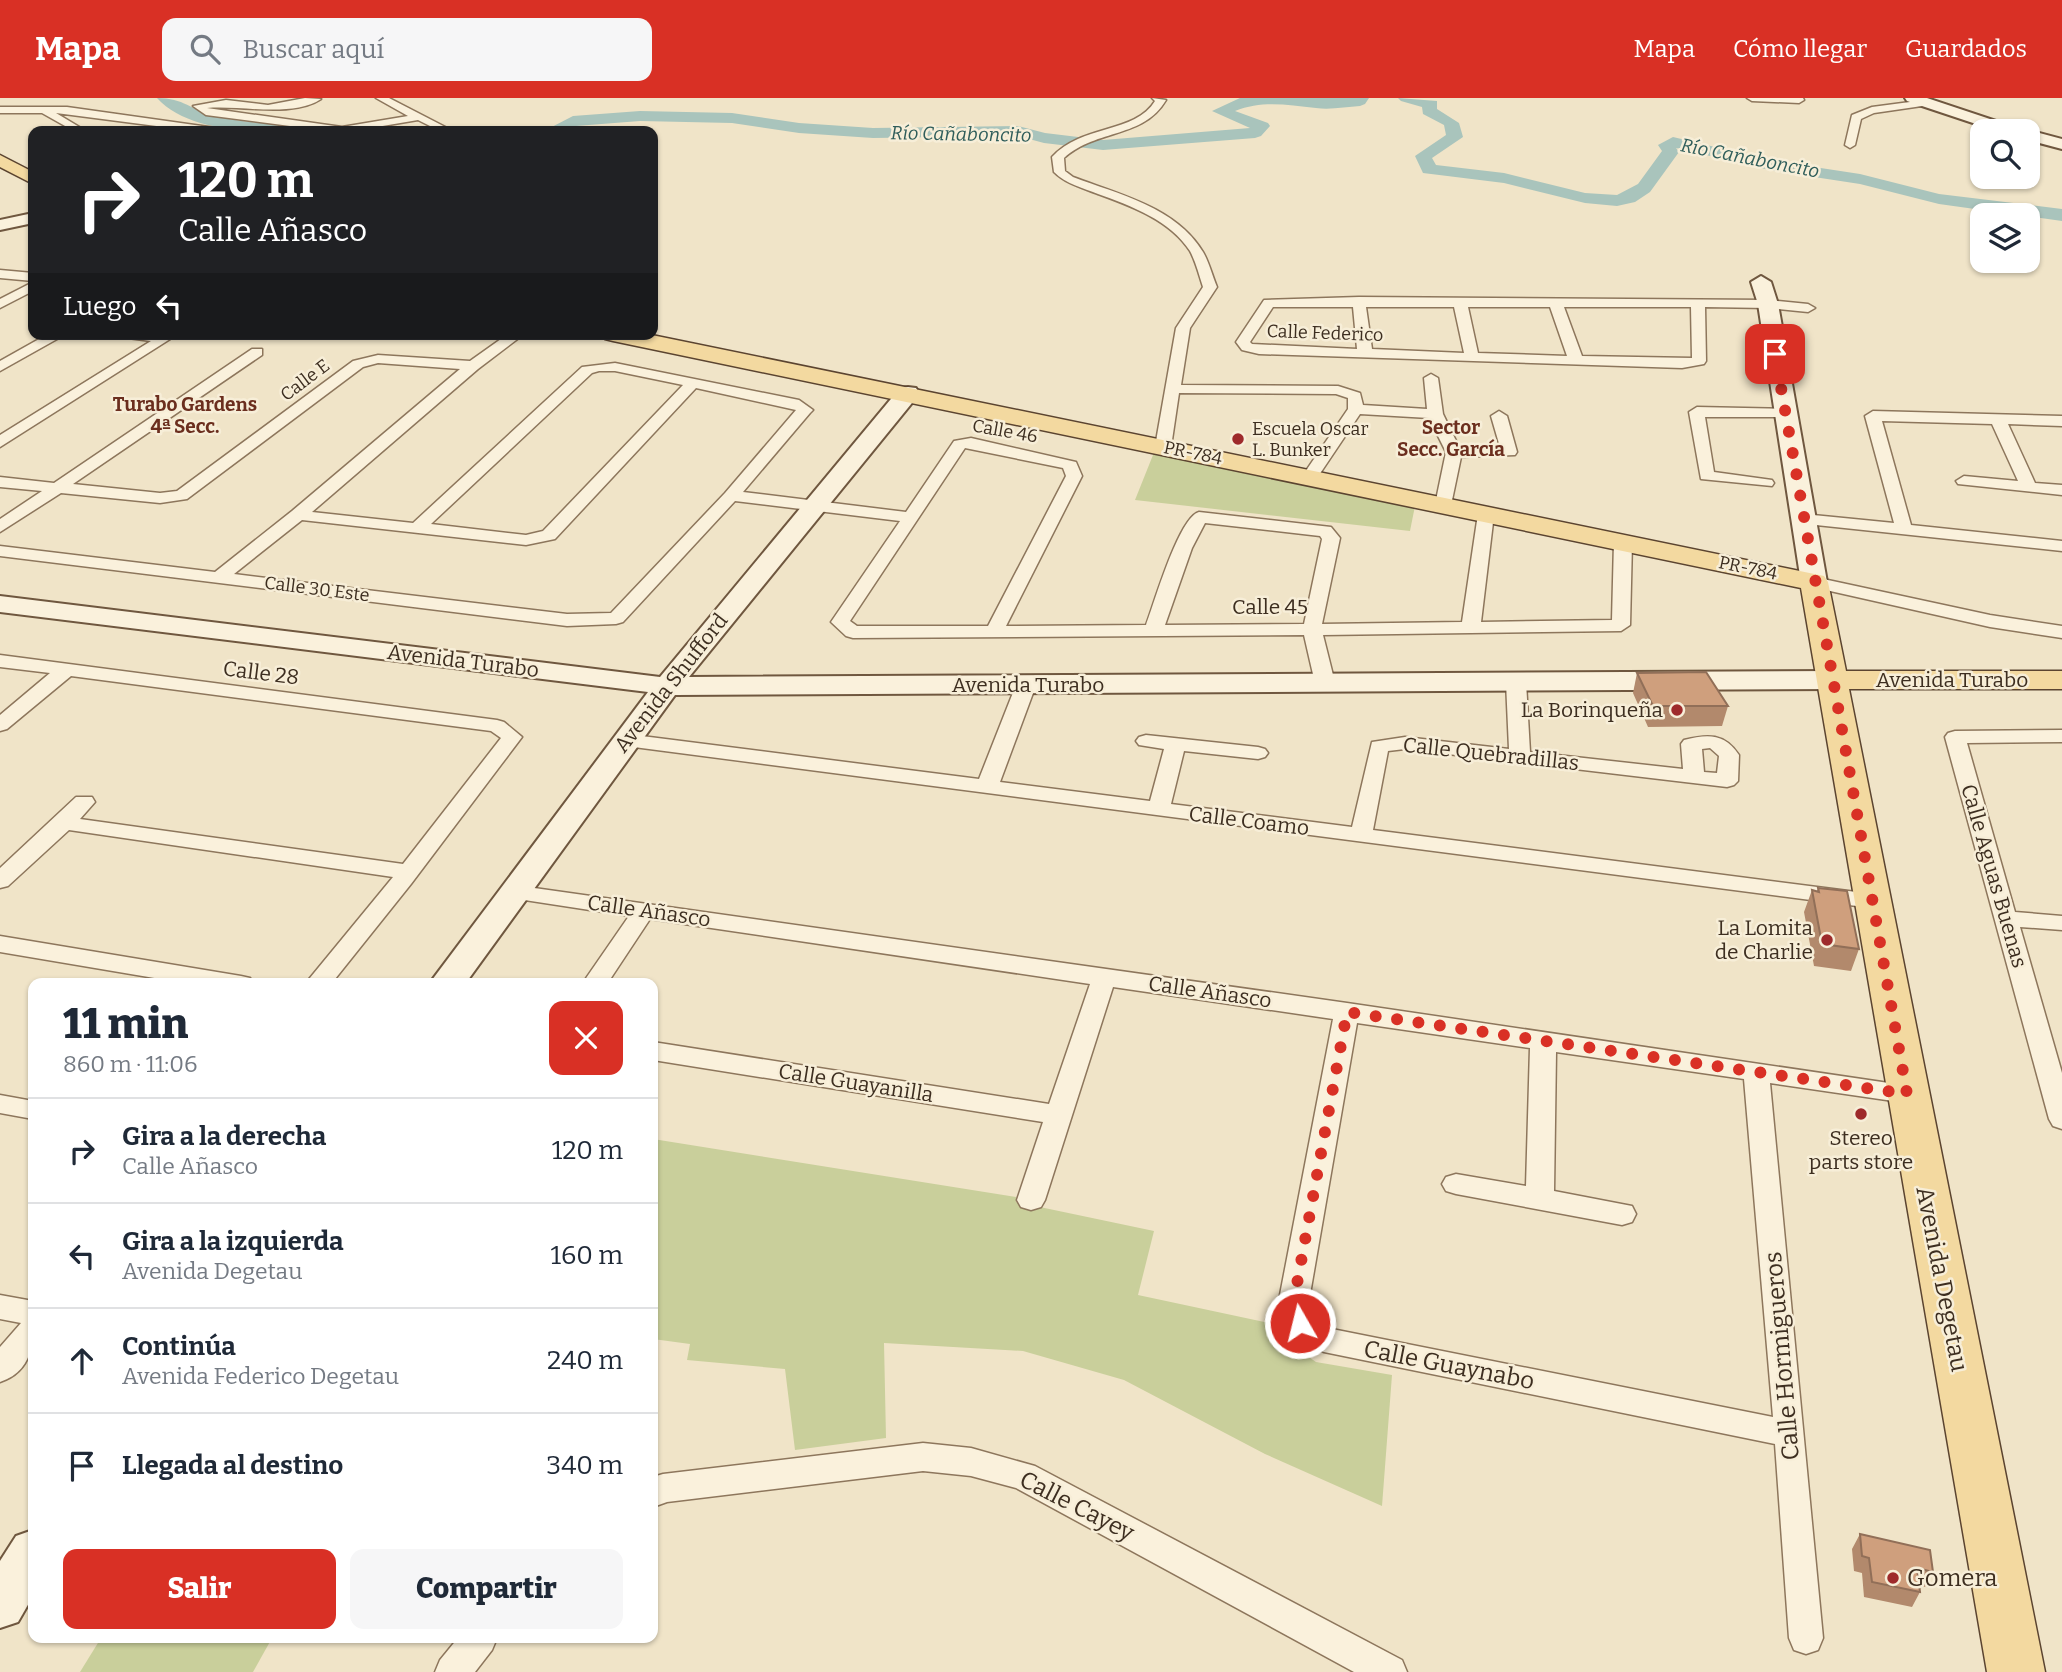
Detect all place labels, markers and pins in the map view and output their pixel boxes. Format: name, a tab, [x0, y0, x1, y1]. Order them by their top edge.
pin	[1745, 324, 1805, 384]
place label: Escuela Oscar L. Bunker	[1252, 418, 1368, 461]
marker: Escuela Oscar L. Bunker	[1230, 431, 1246, 447]
place label: La Borinqueña	[1521, 697, 1664, 723]
marker: La Borinqueña	[1669, 702, 1685, 718]
place label: La Lomita de Charlie	[1715, 915, 1814, 965]
marker: La Lomita de Charlie	[1819, 932, 1835, 948]
marker: Stereo parts store	[1853, 1106, 1869, 1122]
place label: Stereo parts store	[1809, 1125, 1913, 1175]
place label: Gomera	[1907, 1564, 1997, 1592]
marker: Gomera	[1885, 1570, 1901, 1586]

